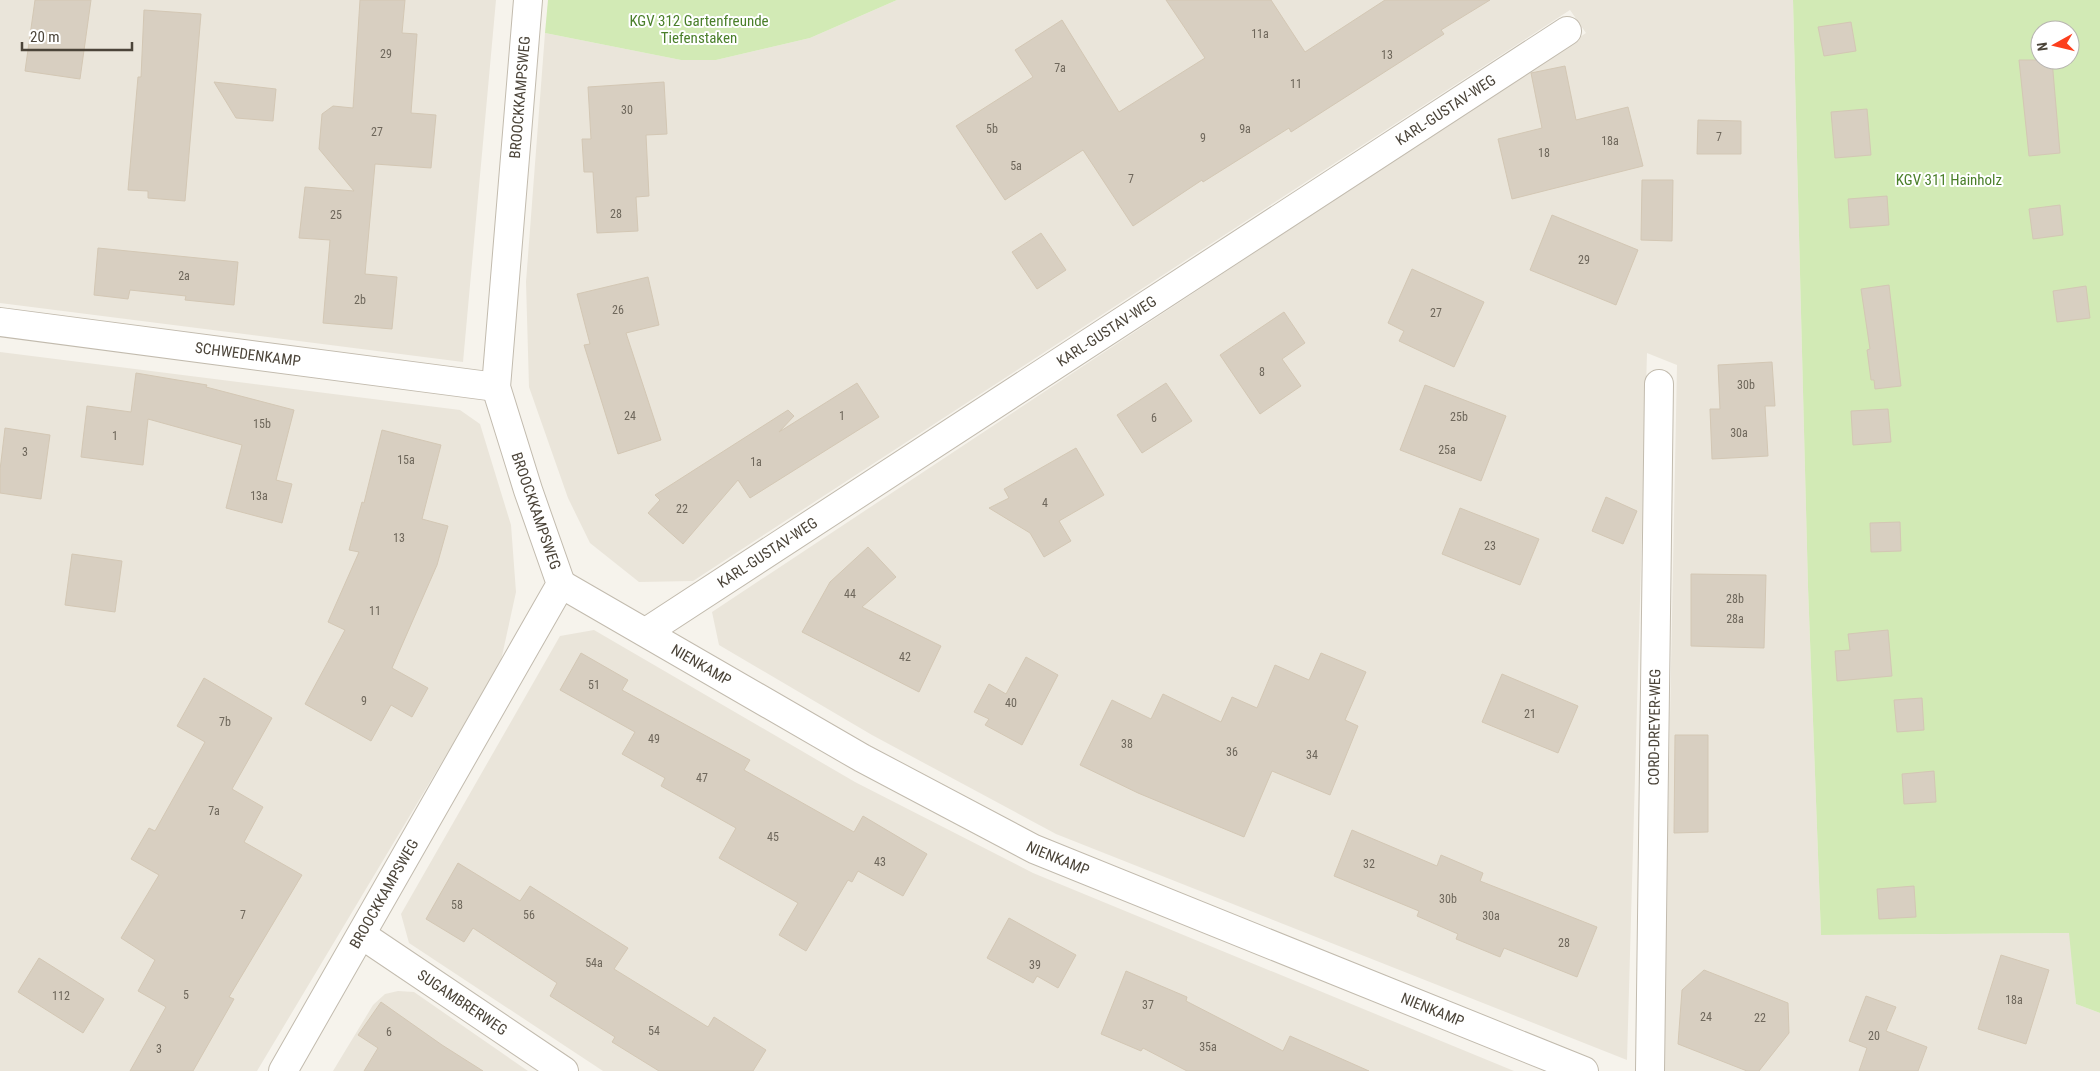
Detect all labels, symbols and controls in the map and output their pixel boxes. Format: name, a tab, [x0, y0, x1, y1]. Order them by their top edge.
park label: KGV 312 Gartenfreunde Tiefenstaken	[629, 12, 769, 47]
scale bar	[22, 20, 132, 52]
north arrow	[2030, 20, 2080, 70]
house number: 11a	[1251, 27, 1269, 41]
text: 20 m	[30, 28, 60, 46]
street label: BROOCKKAMPSWEG	[506, 35, 534, 159]
text: N	[2034, 41, 2051, 52]
house number: 29	[380, 47, 392, 61]
house number: 13	[1381, 48, 1393, 62]
house number: 7a	[1054, 61, 1066, 75]
street label: KARL-GUSTAV-WEG	[1392, 71, 1499, 149]
house number: 11	[1290, 77, 1302, 91]
house number: 30	[621, 103, 633, 117]
house number: 5b	[986, 122, 998, 136]
house number: 9a	[1239, 122, 1251, 136]
house number: 27	[371, 125, 383, 139]
house number: 7	[1716, 130, 1722, 144]
house number: 9	[1200, 131, 1206, 145]
house number: 18a	[1601, 134, 1619, 148]
house number: 18	[1538, 146, 1550, 160]
house number: 5a	[1010, 159, 1022, 173]
park label: KGV 311 Hainholz	[1896, 171, 2002, 189]
house number: 7	[1128, 172, 1134, 186]
house number: 28	[610, 207, 622, 221]
house number: 25	[330, 208, 342, 222]
house number: 29	[1578, 253, 1590, 267]
house number: 2a	[178, 269, 190, 283]
street label: KARL-GUSTAV-WEG	[1053, 292, 1160, 371]
house number: 2b	[354, 293, 366, 307]
house number: 26	[612, 303, 624, 317]
house number: 27	[1430, 306, 1442, 320]
street label: SCHWEDENKAMP	[194, 339, 302, 370]
house number: 8	[1259, 365, 1265, 379]
house number: 30b	[1737, 378, 1755, 392]
house number: 24	[624, 409, 636, 423]
house number: 1	[839, 409, 845, 423]
house number: 25b	[1450, 410, 1468, 424]
house number: 6	[1151, 411, 1157, 425]
house number: 15b	[253, 417, 271, 431]
house number: 30a	[1730, 426, 1748, 440]
house number: 1	[112, 429, 118, 443]
house number: 25a	[1438, 443, 1456, 457]
house number: 3	[22, 445, 28, 459]
street label: BROOCKKAMPSWEG	[507, 450, 565, 572]
house number: 15a	[397, 453, 415, 467]
house number: 1a	[750, 455, 762, 469]
house number: 13a	[250, 489, 268, 503]
house number: 4	[1042, 496, 1048, 510]
house number: 22	[676, 502, 688, 516]
street label: KARL-GUSTAV-WEG	[714, 514, 821, 592]
house number: 13	[393, 531, 405, 545]
house number: 23	[1484, 539, 1496, 553]
house number: 44	[844, 587, 856, 601]
house number: 28b	[1726, 592, 1744, 606]
house number: 11	[369, 604, 381, 618]
house number: 28a	[1726, 612, 1744, 626]
street label: NIENKAMP	[668, 641, 734, 689]
house number: 42	[899, 650, 911, 664]
street label: CORD-DREYER-WEG	[1645, 669, 1664, 785]
house number: 51	[588, 678, 600, 692]
house number: 9	[361, 694, 367, 708]
house number: 40	[1005, 696, 1017, 710]
house number: 21	[1524, 707, 1536, 721]
house number: 7b	[219, 715, 231, 729]
house number: 49	[648, 732, 660, 746]
house number: 38	[1121, 737, 1133, 751]
house number: 36	[1226, 745, 1238, 759]
house number: 34	[1306, 748, 1318, 762]
house number: 47	[696, 771, 708, 785]
house number: 7a	[208, 804, 220, 818]
house number: 45	[767, 830, 779, 844]
street label: BROOCKKAMPSWEG	[346, 836, 422, 952]
street label: NIENKAMP	[1023, 838, 1092, 879]
house number: 43	[874, 855, 886, 869]
house number: 32	[1363, 857, 1375, 871]
house number: 30b	[1439, 892, 1457, 906]
house number: 58	[451, 898, 463, 912]
house number: 7	[240, 908, 246, 922]
house number: 56	[523, 908, 535, 922]
house number: 30a	[1482, 909, 1500, 923]
house number: 28	[1558, 936, 1570, 950]
house number: 54a	[585, 956, 603, 970]
house number: 39	[1029, 958, 1041, 972]
street label: SUGAMBRERWEG	[414, 966, 511, 1039]
house number: 5	[183, 988, 189, 1002]
house number: 112	[52, 989, 70, 1003]
street label: NIENKAMP	[1398, 989, 1467, 1031]
house number: 18a	[2005, 993, 2023, 1007]
house number: 37	[1142, 998, 1154, 1012]
house number: 24	[1700, 1010, 1712, 1024]
house number: 22	[1754, 1011, 1766, 1025]
house number: 54	[648, 1024, 660, 1038]
house number: 6	[386, 1025, 392, 1039]
house number: 20	[1868, 1029, 1880, 1043]
house number: 35a	[1199, 1040, 1217, 1054]
house number: 3	[156, 1042, 162, 1056]

